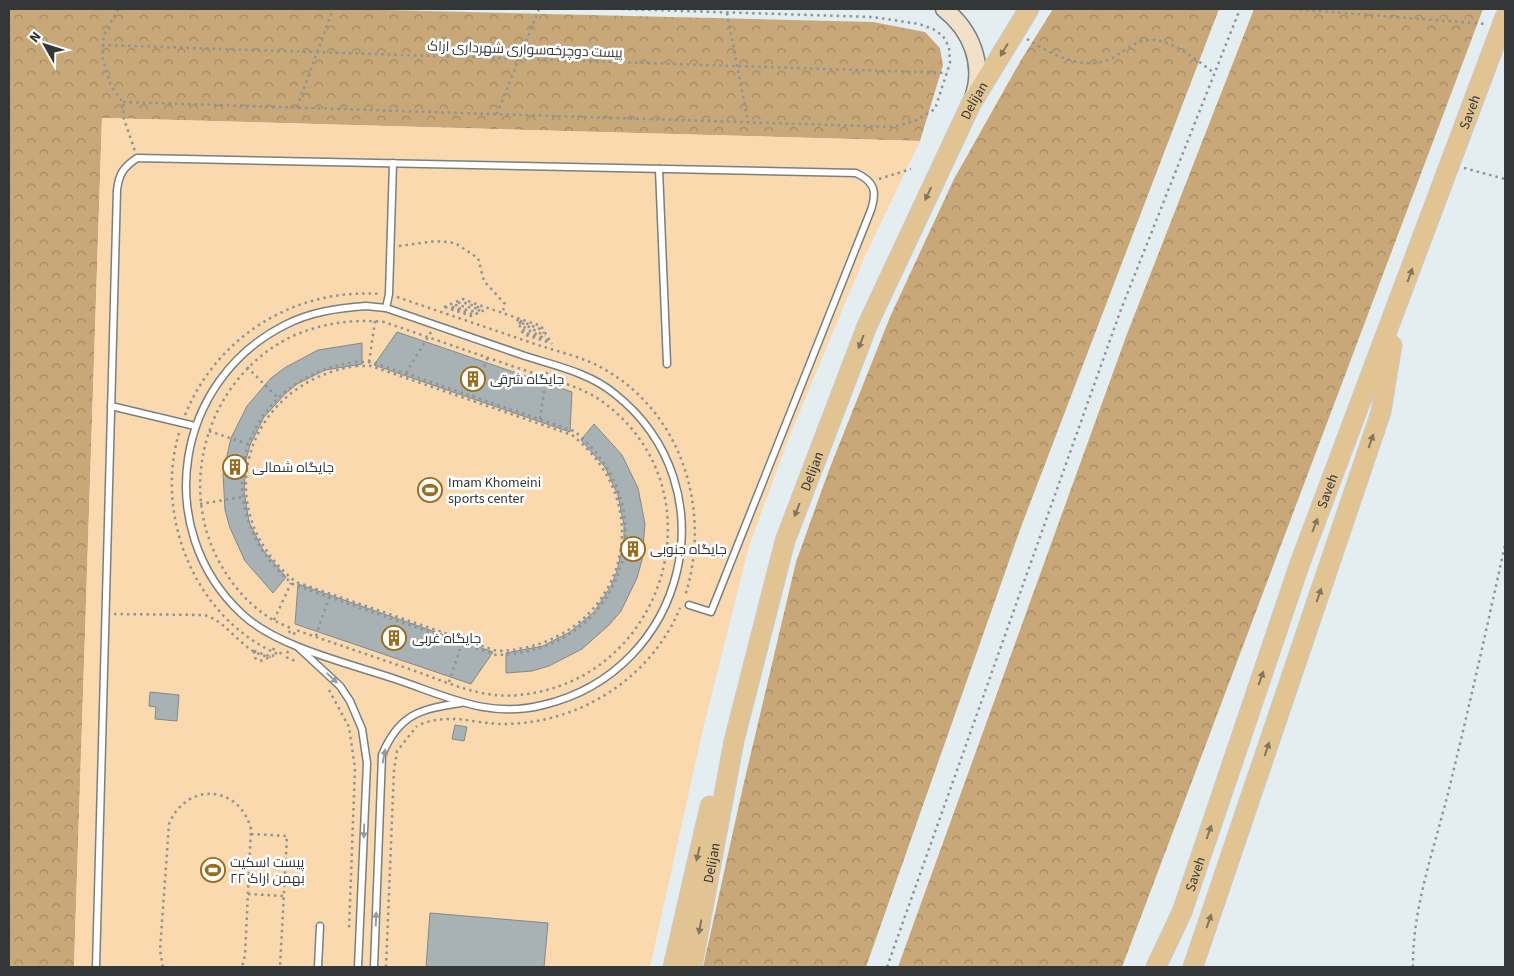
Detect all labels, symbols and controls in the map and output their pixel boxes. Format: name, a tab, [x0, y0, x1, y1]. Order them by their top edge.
north arrow	[20, 20, 70, 70]
text: N	[25, 28, 46, 47]
street label: پیست دوچرخه‌سواری شهرداری اراک	[427, 37, 623, 63]
one-way arrow	[999, 44, 1008, 57]
street label: Delijan	[956, 78, 993, 123]
street label: Saveh	[1455, 92, 1486, 133]
one-way arrow	[924, 187, 932, 201]
one-way arrow	[1406, 267, 1414, 282]
one-way arrow	[857, 335, 865, 349]
building icon: جایگاه شرقی	[460, 366, 486, 392]
place label: جایگاه شرقی	[490, 370, 564, 390]
one-way arrow	[1367, 433, 1375, 448]
street label: Delijan	[796, 449, 829, 494]
building icon: جایگاه شمالی	[222, 454, 248, 480]
place label: جایگاه شمالی	[252, 458, 334, 478]
street label: Saveh	[1312, 471, 1344, 512]
place label: Imam Khomeini sports center	[448, 473, 541, 509]
sports icon: Imam Khomeini sports center	[417, 477, 443, 503]
one-way arrow	[793, 503, 801, 518]
one-way arrow	[1311, 517, 1319, 532]
building icon: جایگاه جنوبی	[620, 536, 646, 562]
place label: جایگاه جنوبی	[650, 540, 727, 560]
one-way arrow	[1315, 587, 1323, 602]
building icon: جایگاه غربی	[381, 625, 407, 651]
place label: جایگاه غربی	[412, 629, 481, 649]
one-way arrow	[1258, 671, 1265, 686]
one-way arrow	[326, 672, 338, 684]
one-way arrow	[1263, 741, 1271, 756]
one-way arrow	[380, 748, 388, 764]
one-way arrow	[360, 824, 368, 840]
one-way arrow	[1206, 825, 1213, 840]
street label: Delijan	[699, 841, 726, 885]
one-way arrow	[694, 847, 702, 862]
place label: پیست اسکیت ۲۲ بهمن اراک	[230, 853, 305, 889]
street label: Saveh	[1181, 854, 1211, 894]
sports icon: پیست اسکیت ۲۲ بهمن اراک	[200, 857, 226, 883]
one-way arrow	[372, 910, 380, 926]
one-way arrow	[1205, 913, 1213, 928]
one-way arrow	[695, 919, 703, 935]

